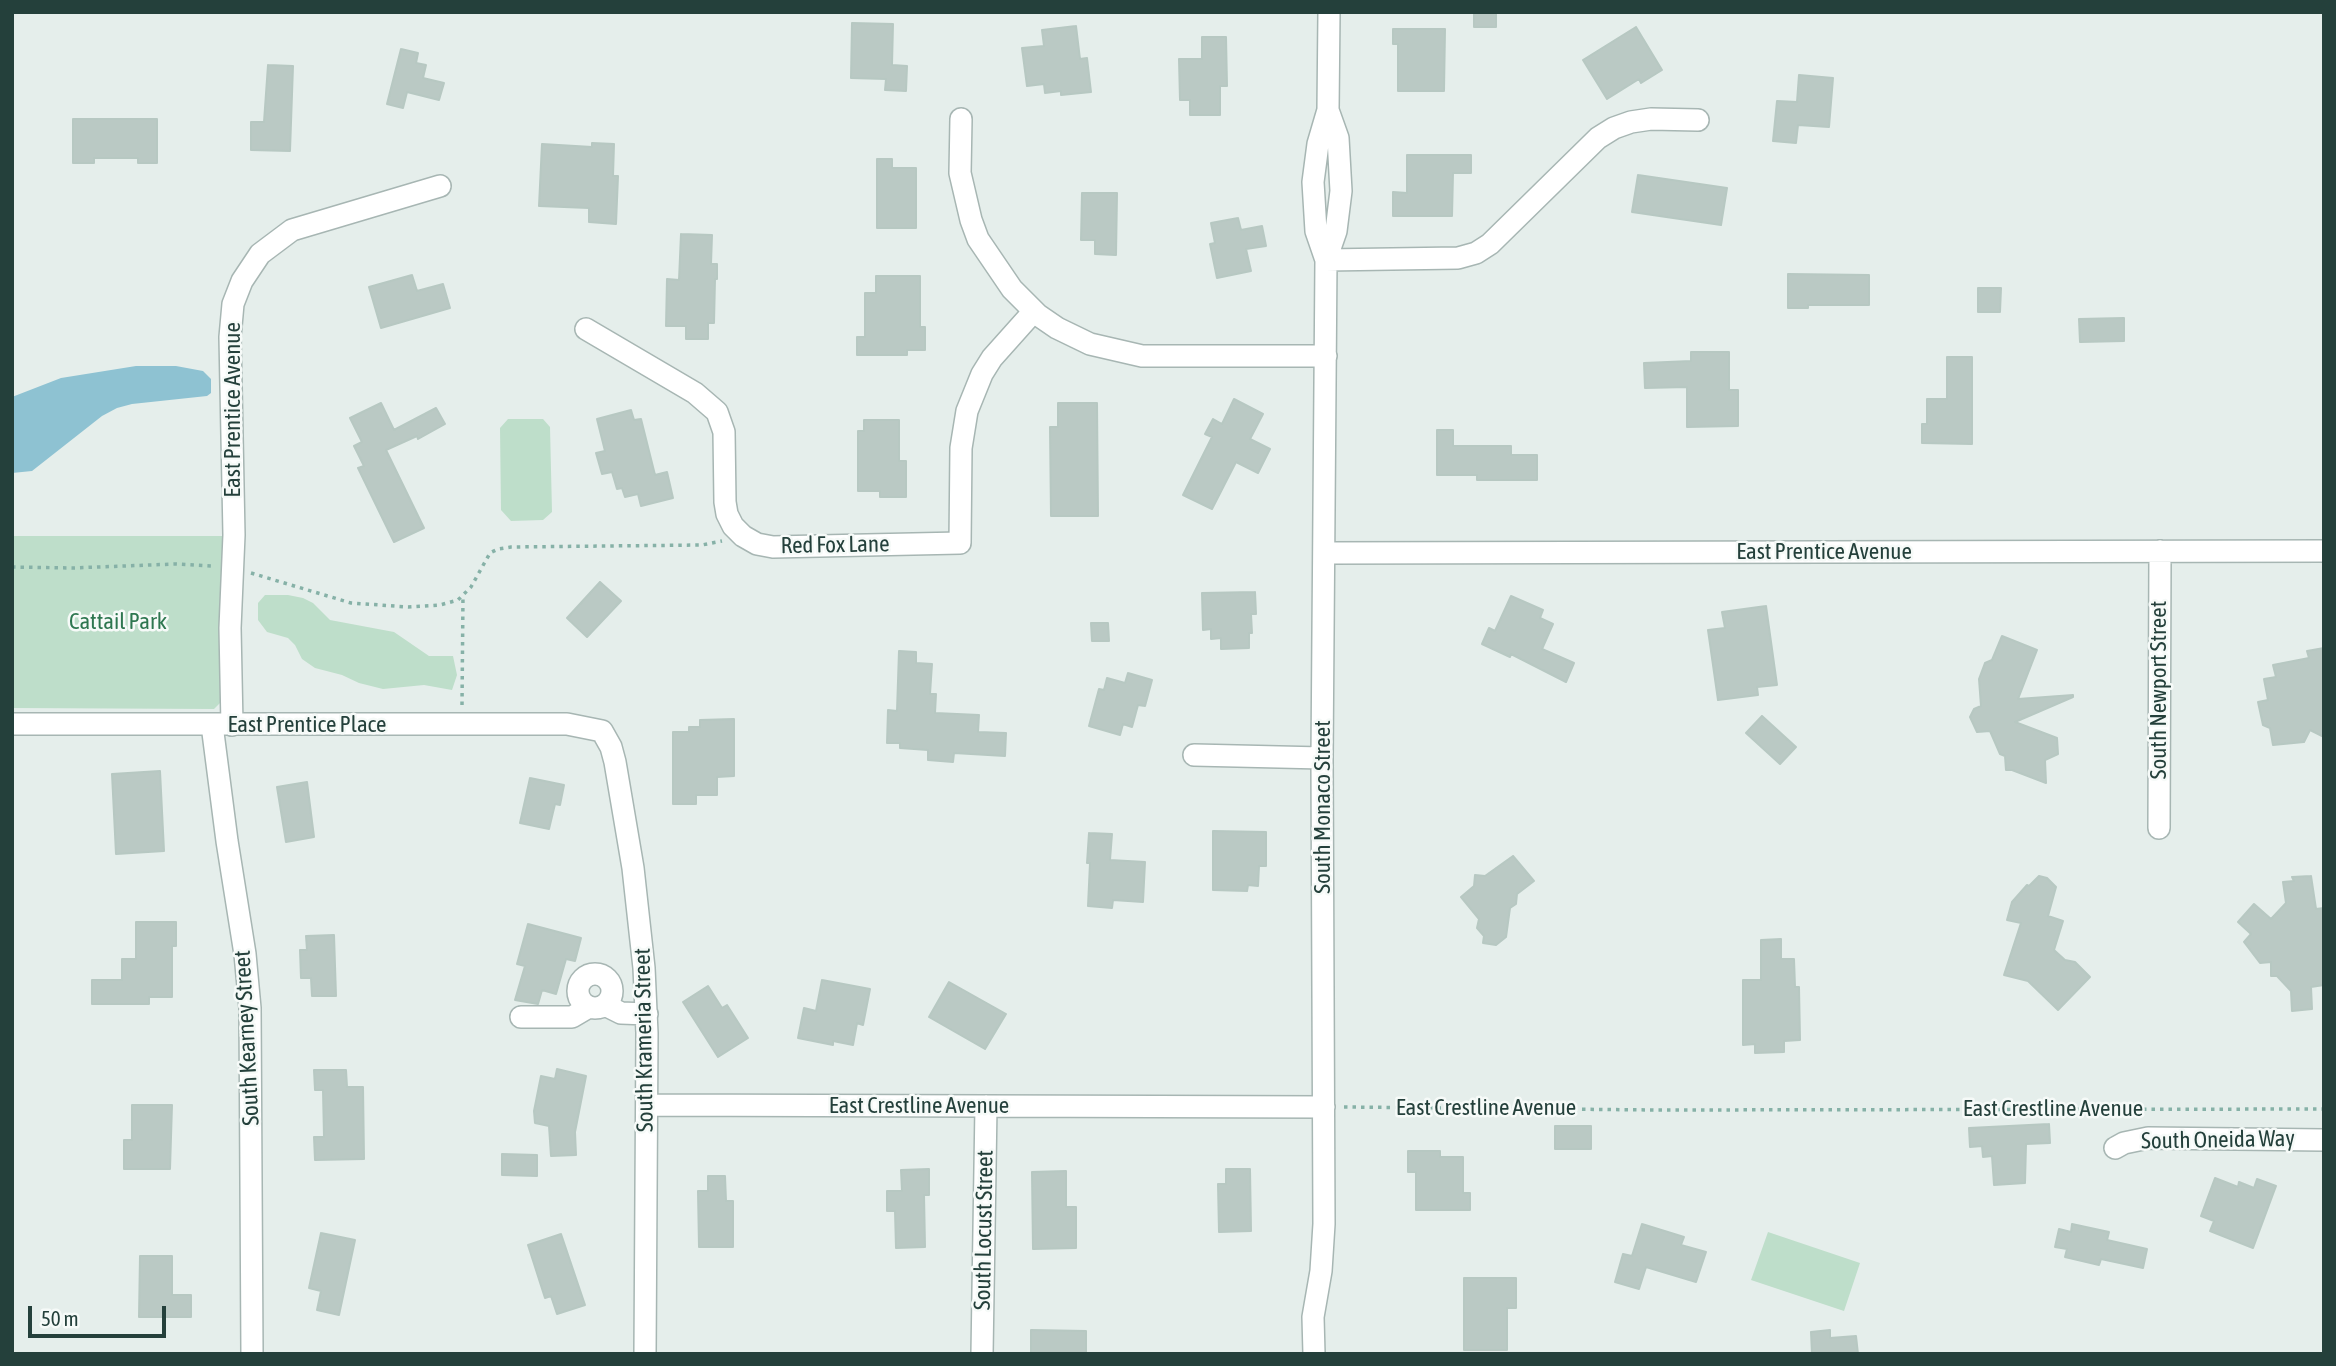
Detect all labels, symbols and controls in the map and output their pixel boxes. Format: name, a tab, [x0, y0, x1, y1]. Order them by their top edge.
street label: East Prentice Avenue	[219, 322, 247, 498]
street label: Red Fox Lane	[780, 530, 890, 560]
street label: East Prentice Avenue	[1736, 538, 1912, 566]
street label: South Newport Street	[2145, 601, 2173, 779]
park label: Cattail Park	[69, 608, 167, 636]
street label: East Prentice Place	[227, 711, 387, 739]
street label: South Monaco Street	[1309, 720, 1337, 894]
street label: South Krameria Street	[629, 948, 659, 1132]
street label: South Kearney Street	[229, 950, 265, 1126]
street label: East Crestline Avenue	[829, 1092, 1009, 1120]
street label: East Crestline Avenue	[1396, 1094, 1576, 1122]
street label: East Crestline Avenue	[1963, 1095, 2143, 1123]
street label: South Oneida Way	[2141, 1125, 2295, 1155]
street label: South Locust Street	[969, 1150, 999, 1310]
scale bar	[32, 1292, 170, 1336]
text: 50 m	[41, 1306, 79, 1330]

